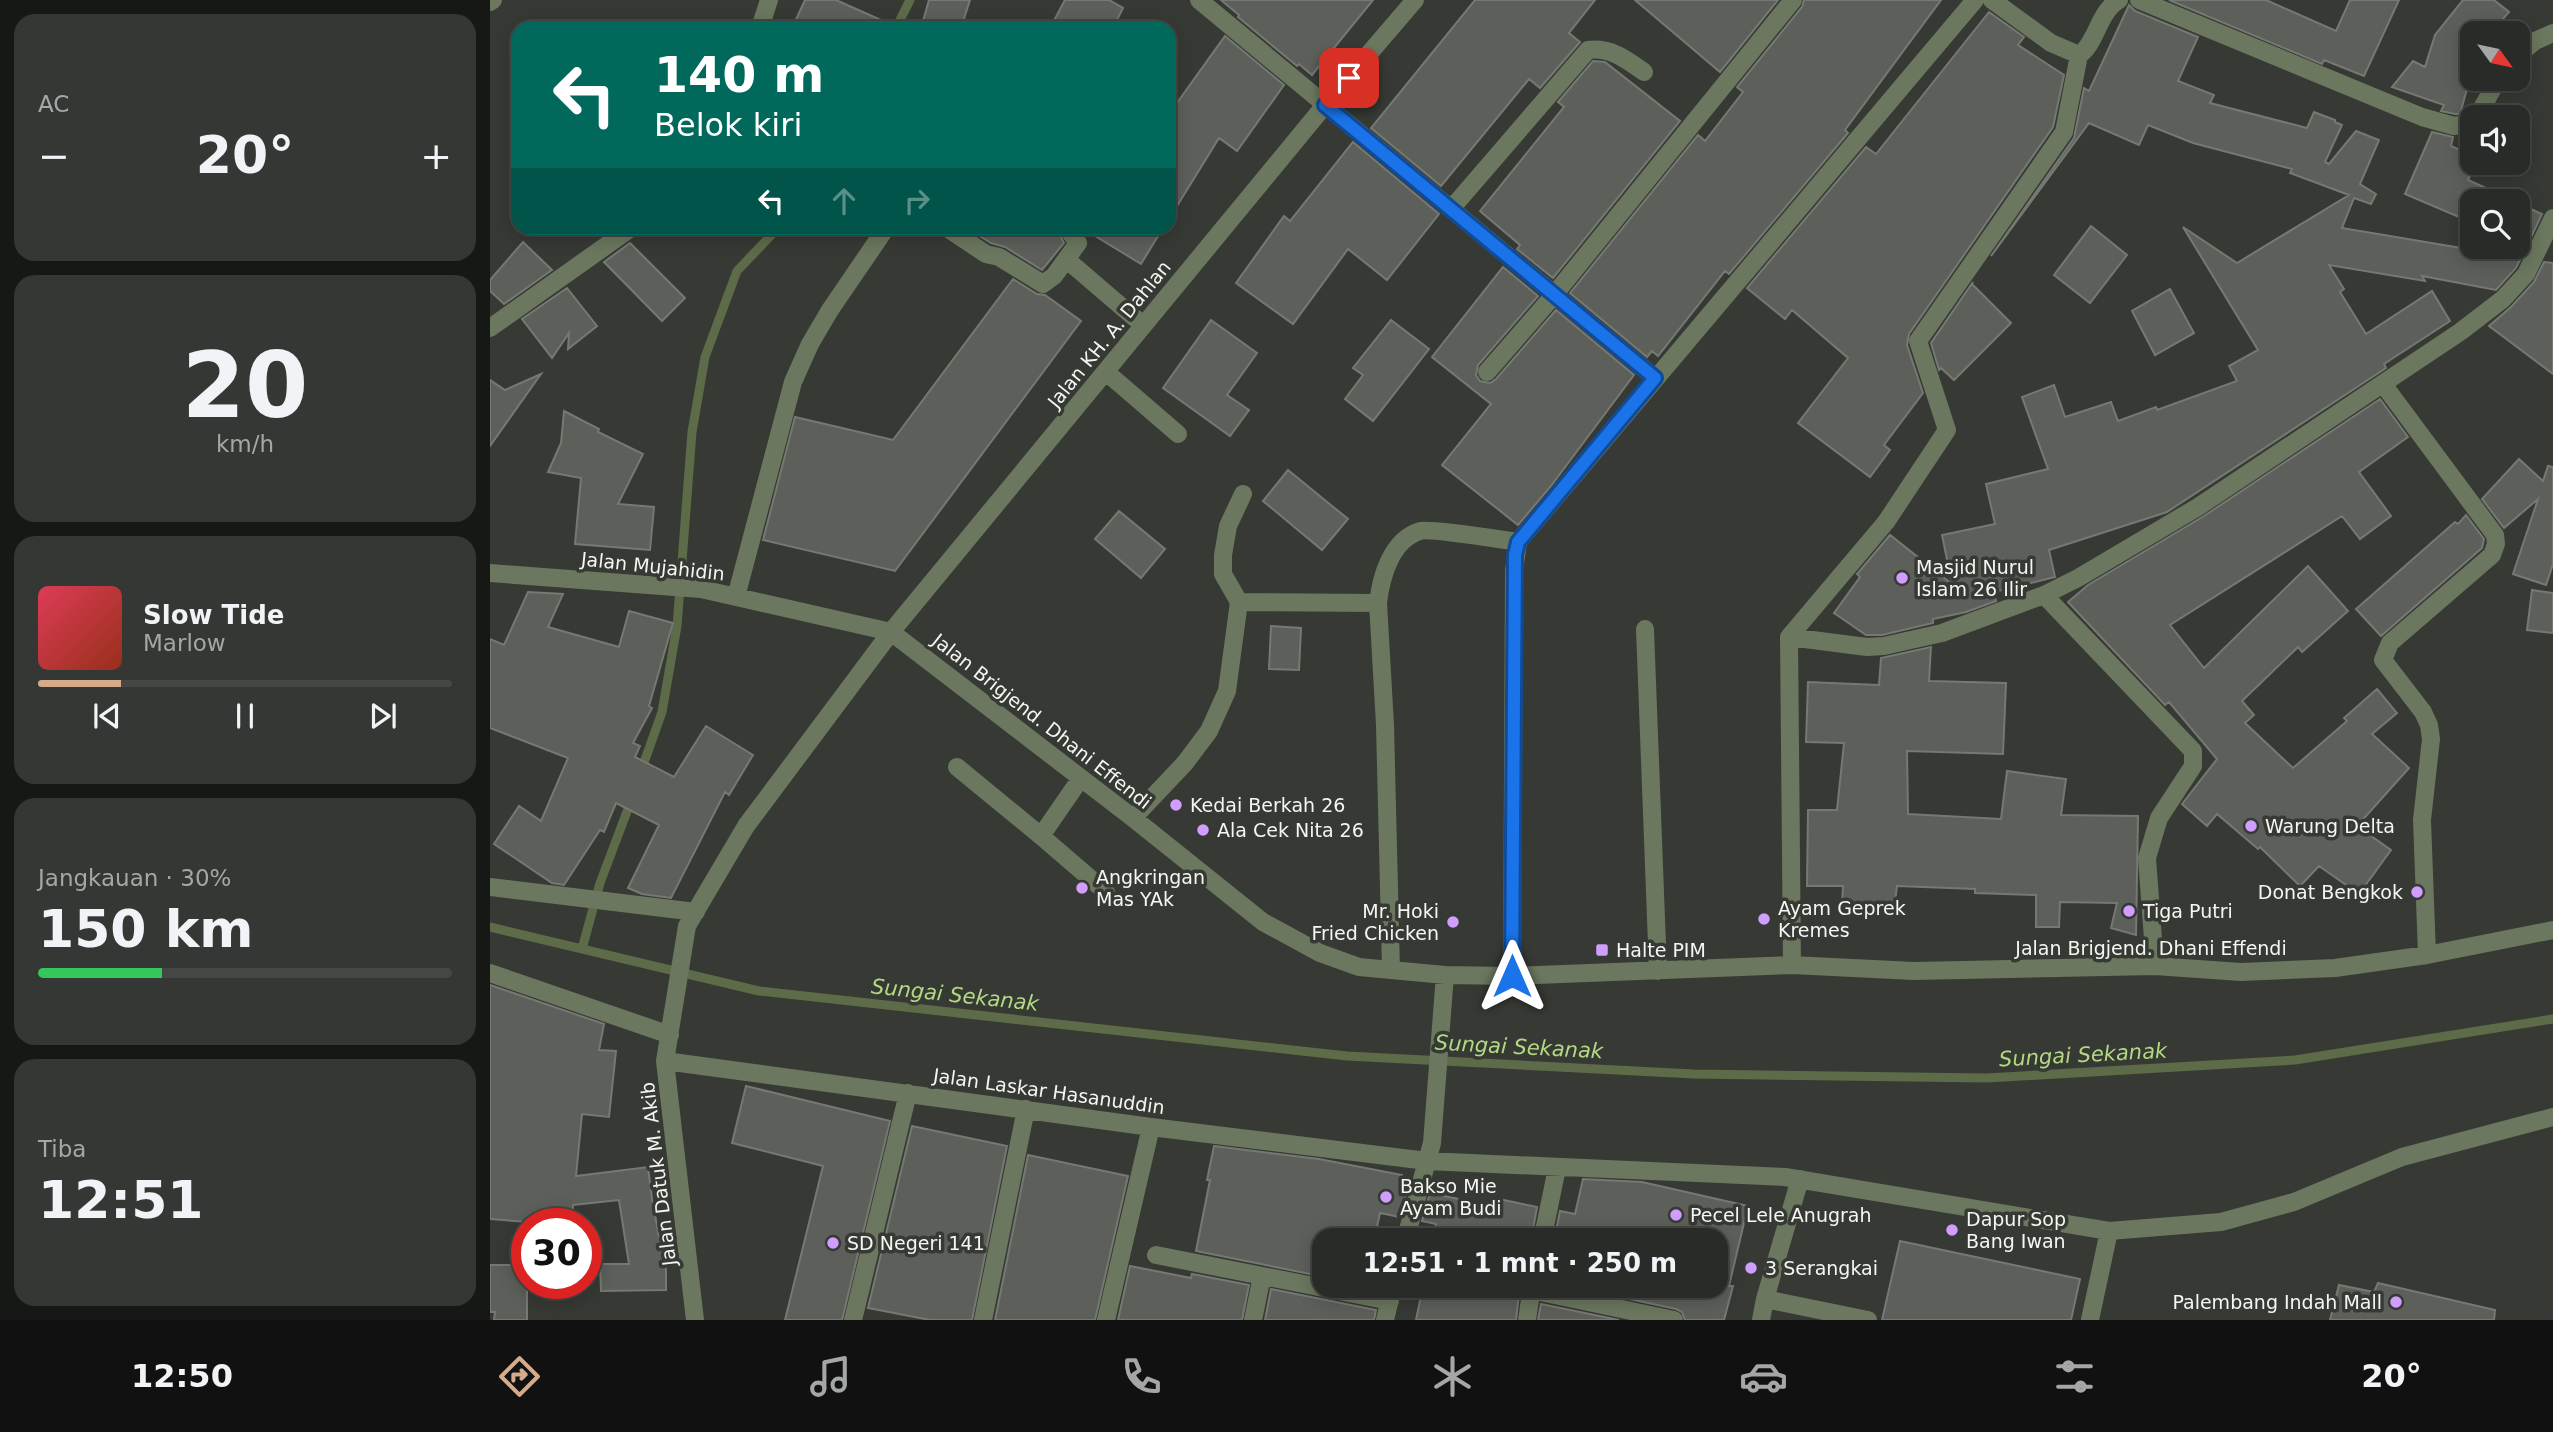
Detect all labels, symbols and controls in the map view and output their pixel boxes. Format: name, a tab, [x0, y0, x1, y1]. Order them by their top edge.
north arrow	[2460, 21, 2530, 91]
map controls	[2460, 21, 2530, 259]
text: 140 m	[654, 47, 824, 104]
pin	[1319, 48, 1379, 108]
icon: left	[539, 49, 630, 140]
icon: arrive	[1330, 59, 1368, 97]
text: AC	[38, 91, 69, 117]
button: sound	[2460, 105, 2530, 175]
text: Belok kiri	[654, 106, 802, 144]
text: 20°	[196, 125, 294, 185]
text: −	[38, 134, 70, 178]
text: +	[420, 134, 452, 178]
icon: left	[752, 182, 790, 220]
icon: ahead	[825, 182, 863, 220]
icon: right	[898, 182, 936, 220]
button: search	[2460, 189, 2530, 259]
street label: Jalan KH. A. Dahlan	[1042, 256, 1175, 413]
text: 20	[182, 333, 308, 438]
text: km/h	[216, 431, 274, 457]
street label: Jalan Mujahidin	[579, 547, 726, 584]
place label: Masjid Nurul Islam 26 Ilir	[1916, 556, 2034, 600]
marker: Masjid Nurul Islam 26 Ilir	[1894, 570, 1910, 586]
text: Slow Tide	[143, 600, 284, 630]
street label: Jalan Brigjend. Dhani Effendi	[927, 628, 1156, 813]
text: Marlow	[143, 630, 226, 656]
icon: previous	[88, 697, 126, 735]
icon: pause	[226, 697, 264, 735]
icon: next	[364, 697, 402, 735]
place label: Kedai Berkah 26	[1190, 794, 1345, 816]
marker: Kedai Berkah 26	[1168, 797, 1184, 813]
place label: Warung Delta	[2265, 815, 2395, 837]
marker: Warung Delta	[2243, 818, 2259, 834]
place label: Ala Cek Nita 26	[1217, 819, 1364, 841]
marker: Ala Cek Nita 26	[1195, 822, 1211, 838]
text: Jangkauan · 30%	[38, 865, 231, 891]
place label: Angkringan Mas YAk	[1096, 866, 1205, 910]
marker: Angkringan Mas YAk	[1074, 880, 1090, 896]
place label: Donat Bengkok	[2258, 881, 2403, 903]
marker: Donat Bengkok	[2409, 884, 2425, 900]
place label: Ayam Geprek Kremes	[1778, 897, 1906, 941]
text: 150 km	[38, 899, 253, 959]
place label: Mr. Hoki Fried Chicken	[1311, 900, 1439, 944]
place label: Tiga Putri	[2142, 900, 2233, 922]
marker: Tiga Putri	[2121, 903, 2137, 919]
marker: Ayam Geprek Kremes	[1756, 911, 1772, 927]
marker: Mr. Hoki Fried Chicken	[1445, 914, 1461, 930]
street label: Jalan Brigjend. Dhani Effendi	[2014, 937, 2287, 959]
position arrow	[1475, 939, 1549, 1013]
place label: Halte PIM	[1616, 939, 1706, 961]
marker: Halte PIM	[1594, 942, 1610, 958]
water label: Sungai Sekanak	[870, 974, 1041, 1016]
water label: Sungai Sekanak	[1434, 1031, 1604, 1063]
water label: Sungai Sekanak	[1998, 1039, 2168, 1071]
street label: Jalan Laskar Hasanuddin	[931, 1064, 1166, 1118]
street label: Jalan Datuk M. Akib	[636, 1081, 680, 1268]
text: Tiba	[38, 1136, 86, 1162]
text: 12:51	[38, 1170, 204, 1230]
place label: Bakso Mie Ayam Budi	[1400, 1175, 1502, 1219]
marker: Bakso Mie Ayam Budi	[1378, 1189, 1394, 1205]
place label: Pecel Lele Anugrah	[1690, 1204, 1872, 1226]
marker: Pecel Lele Anugrah	[1668, 1207, 1684, 1223]
speed limit sign: 30	[511, 1208, 602, 1299]
place label: Dapur Sop Bang Iwan	[1966, 1208, 2066, 1252]
marker: Dapur Sop Bang Iwan	[1944, 1222, 1960, 1238]
place label: SD Negeri 141	[847, 1232, 985, 1254]
marker: SD Negeri 141	[825, 1235, 841, 1251]
text: 12:51 · 1 mnt · 250 m	[1363, 1248, 1677, 1278]
place label: 3 Serangkai	[1765, 1257, 1878, 1279]
marker: 3 Serangkai	[1743, 1260, 1759, 1276]
place label: Palembang Indah Mall	[2172, 1291, 2382, 1313]
marker: Palembang Indah Mall	[2388, 1294, 2404, 1310]
icon: directions	[495, 1352, 544, 1401]
icon: music	[806, 1352, 855, 1401]
icon: phone	[1117, 1352, 1166, 1401]
icon: climate	[1428, 1352, 1477, 1401]
icon: car	[1739, 1352, 1788, 1401]
icon: filters	[2050, 1352, 2099, 1401]
text: 12:50	[131, 1357, 233, 1395]
text: 20°	[2361, 1357, 2422, 1395]

